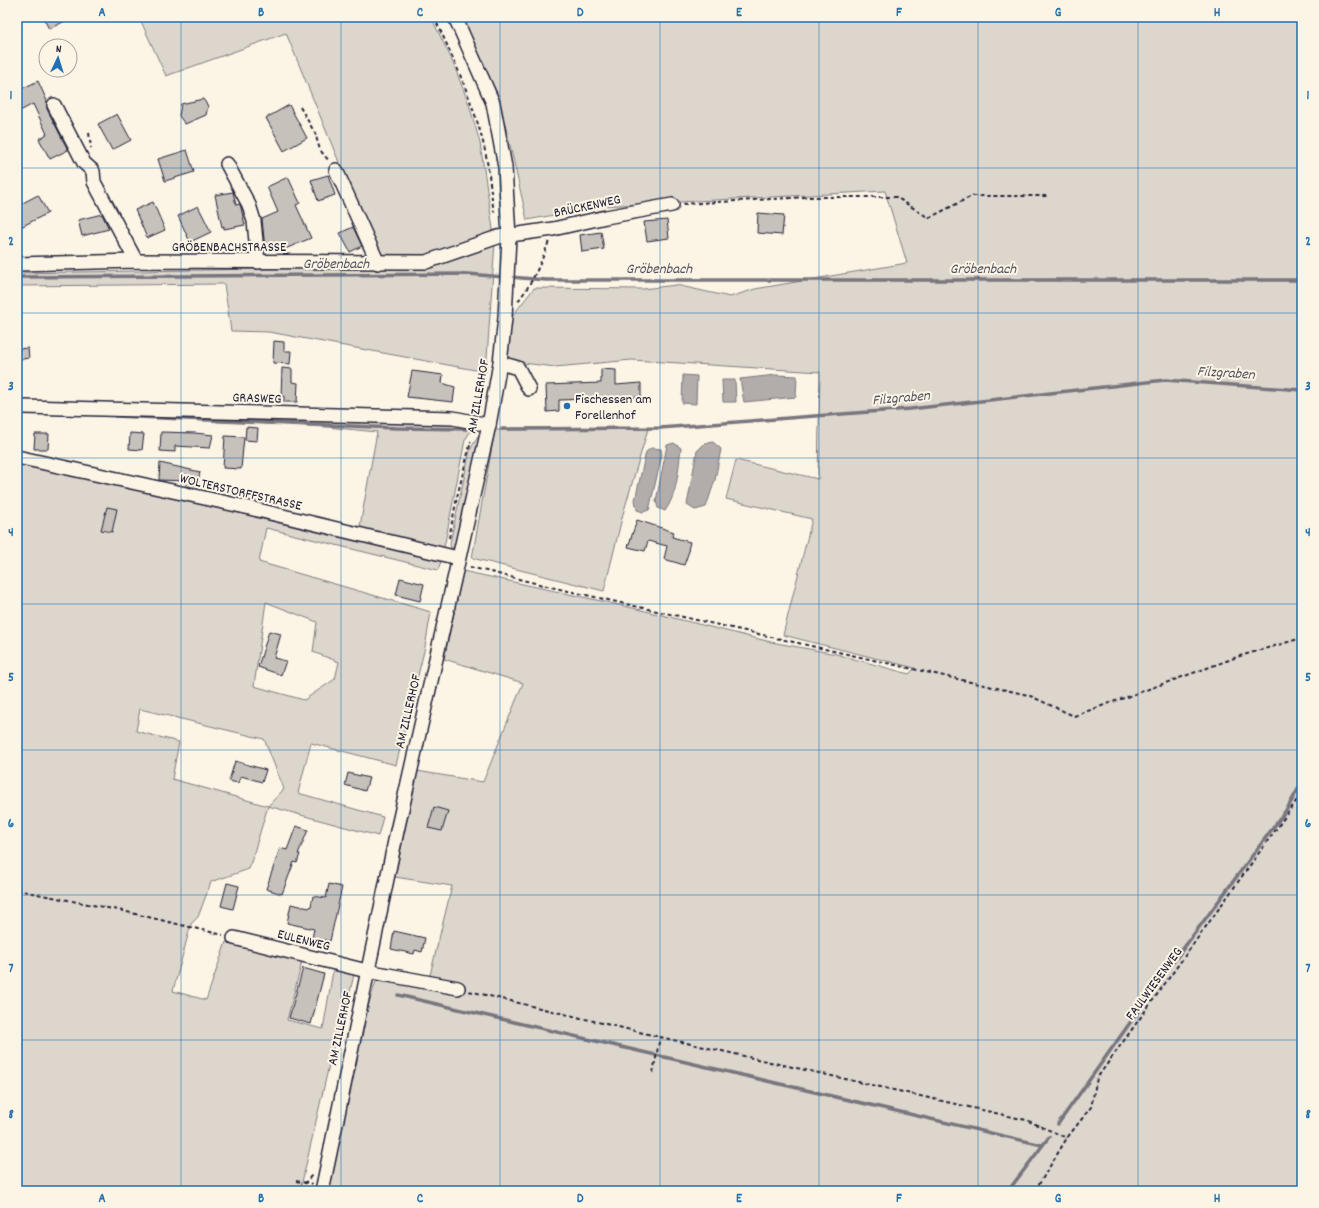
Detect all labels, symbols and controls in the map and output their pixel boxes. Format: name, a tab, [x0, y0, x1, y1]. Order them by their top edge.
text: A	[98, 4, 106, 23]
text: B	[258, 4, 264, 23]
text: C	[417, 4, 424, 23]
text: D	[577, 4, 584, 23]
text: E	[736, 4, 743, 23]
text: F	[896, 4, 902, 23]
text: G	[1055, 4, 1062, 23]
text: H	[1214, 4, 1221, 23]
north arrow	[38, 38, 78, 78]
text: N	[55, 42, 62, 58]
text: 1	[10, 87, 13, 106]
text: 1	[1307, 87, 1310, 106]
street label: BRÜCKENWEG	[552, 190, 623, 224]
text: 2	[8, 233, 14, 252]
text: 2	[1305, 233, 1311, 252]
street label: GRÖBENBACHSTRASSE	[172, 238, 287, 258]
water label: Gröbenbach	[303, 254, 370, 276]
water label: Gröbenbach	[626, 259, 693, 281]
water label: Gröbenbach	[950, 259, 1017, 281]
street label: AM ZILLERHOF	[463, 357, 496, 435]
water label: Filzgraben	[1196, 361, 1257, 387]
text: 3	[8, 378, 14, 397]
text: 3	[1305, 378, 1311, 397]
water label: Filzgraben	[871, 385, 932, 412]
street label: GRASWEG	[232, 388, 282, 410]
place label: Fischessen am Forellenhof	[575, 390, 652, 426]
marker: Fischessen am Forellenhof	[562, 401, 572, 411]
street label: WOLTERSTORFFSTRASSE	[178, 469, 304, 517]
text: 4	[8, 524, 14, 543]
text: 4	[1305, 524, 1311, 543]
text: 5	[8, 669, 14, 688]
text: 5	[1305, 669, 1311, 688]
street label: AM ZILLERHOF	[391, 672, 427, 751]
text: 6	[8, 815, 15, 834]
text: 6	[1305, 815, 1312, 834]
street label: EULENWEG	[275, 925, 332, 957]
street label: FAULWIESENWEG	[1121, 944, 1188, 1025]
text: 7	[9, 960, 14, 979]
text: 7	[1306, 960, 1311, 979]
street label: AM ZILLERHOF	[323, 989, 359, 1067]
text: 8	[8, 1106, 14, 1125]
text: 8	[1305, 1106, 1311, 1125]
text: A	[98, 1190, 106, 1208]
text: B	[258, 1190, 264, 1208]
text: C	[417, 1190, 424, 1208]
text: D	[577, 1190, 584, 1208]
text: E	[736, 1190, 743, 1208]
text: F	[896, 1190, 902, 1208]
text: G	[1055, 1190, 1062, 1208]
text: H	[1214, 1190, 1221, 1208]

